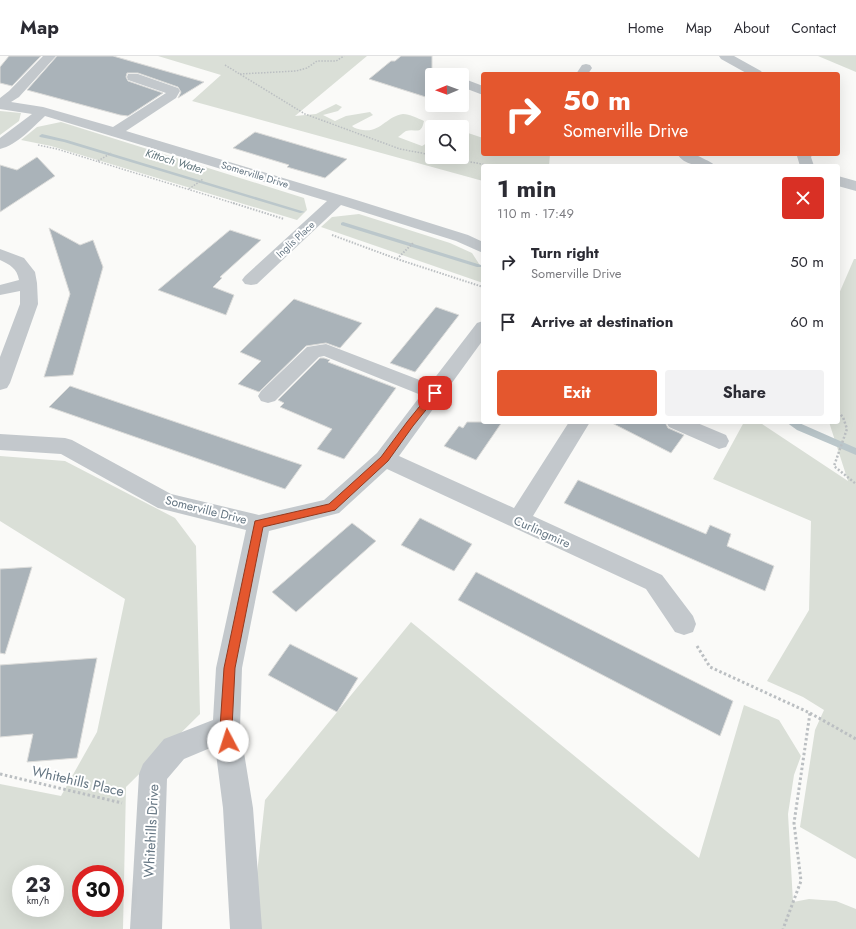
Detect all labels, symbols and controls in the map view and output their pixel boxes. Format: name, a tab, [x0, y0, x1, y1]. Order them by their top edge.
text: Map	[20, 14, 59, 41]
text: Home	[628, 18, 664, 38]
text: Map	[686, 18, 712, 38]
text: About	[734, 18, 769, 38]
text: Contact	[791, 18, 836, 38]
north arrow	[425, 68, 469, 112]
map controls	[425, 68, 469, 164]
text: 50 m	[563, 80, 631, 121]
icon: right	[497, 88, 549, 140]
text: Somerville Drive	[563, 118, 688, 144]
button: search	[425, 120, 469, 164]
water label: Kittoch Water	[143, 144, 208, 178]
street label: Somerville Drive	[219, 157, 290, 192]
text: 1 min	[497, 171, 557, 206]
button: close	[782, 177, 824, 219]
text: 110 m · 17:49	[497, 204, 574, 223]
street label: Inglis Place	[273, 218, 318, 261]
text: Turn right	[531, 242, 599, 264]
icon: right	[497, 251, 519, 273]
text: 50 m	[790, 251, 824, 273]
text: Somerville Drive	[531, 264, 621, 283]
icon: arrive	[497, 311, 519, 333]
text: Arrive at destination	[531, 311, 673, 333]
text: 60 m	[790, 311, 824, 333]
button: Exit	[497, 370, 657, 416]
button: Share	[665, 370, 824, 416]
pin	[418, 376, 452, 410]
icon: arrive	[424, 382, 446, 404]
street label: Somerville Drive	[163, 491, 249, 529]
street label: Curlingmire	[511, 512, 573, 552]
position arrow	[207, 720, 249, 762]
street label: Whitehills Place	[30, 761, 126, 801]
street label: Whitehills Drive	[139, 784, 163, 878]
speed limit sign: 30	[72, 865, 124, 917]
text: 23	[25, 871, 51, 900]
text: km/h	[27, 893, 49, 908]

